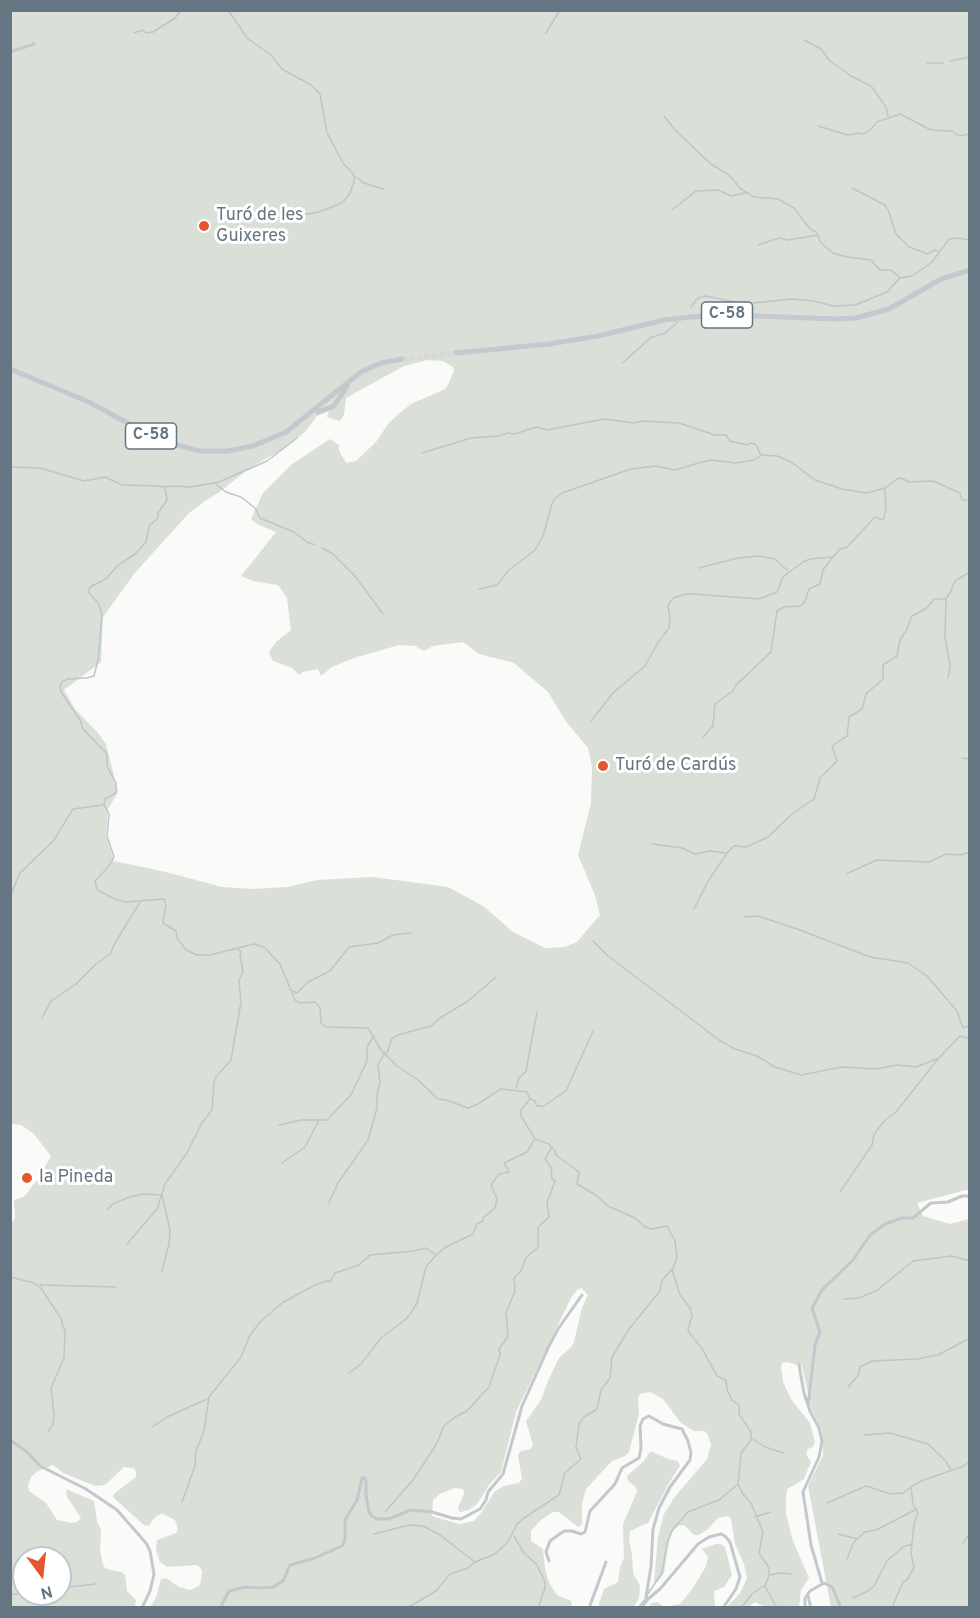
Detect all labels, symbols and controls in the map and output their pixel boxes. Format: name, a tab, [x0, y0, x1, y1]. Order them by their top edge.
place label: Turó de les Guixeres	[216, 205, 304, 248]
marker: Turó de les Guixeres	[197, 219, 211, 233]
road number: C-58	[702, 302, 752, 328]
road number: C-58	[126, 423, 176, 449]
place label: Turó de Cardús	[615, 755, 736, 777]
marker: Turó de Cardús	[596, 759, 610, 773]
place label: la Pineda	[39, 1167, 113, 1189]
marker: la Pineda	[20, 1171, 34, 1185]
north arrow	[12, 1546, 72, 1606]
text: N	[38, 1580, 54, 1603]

